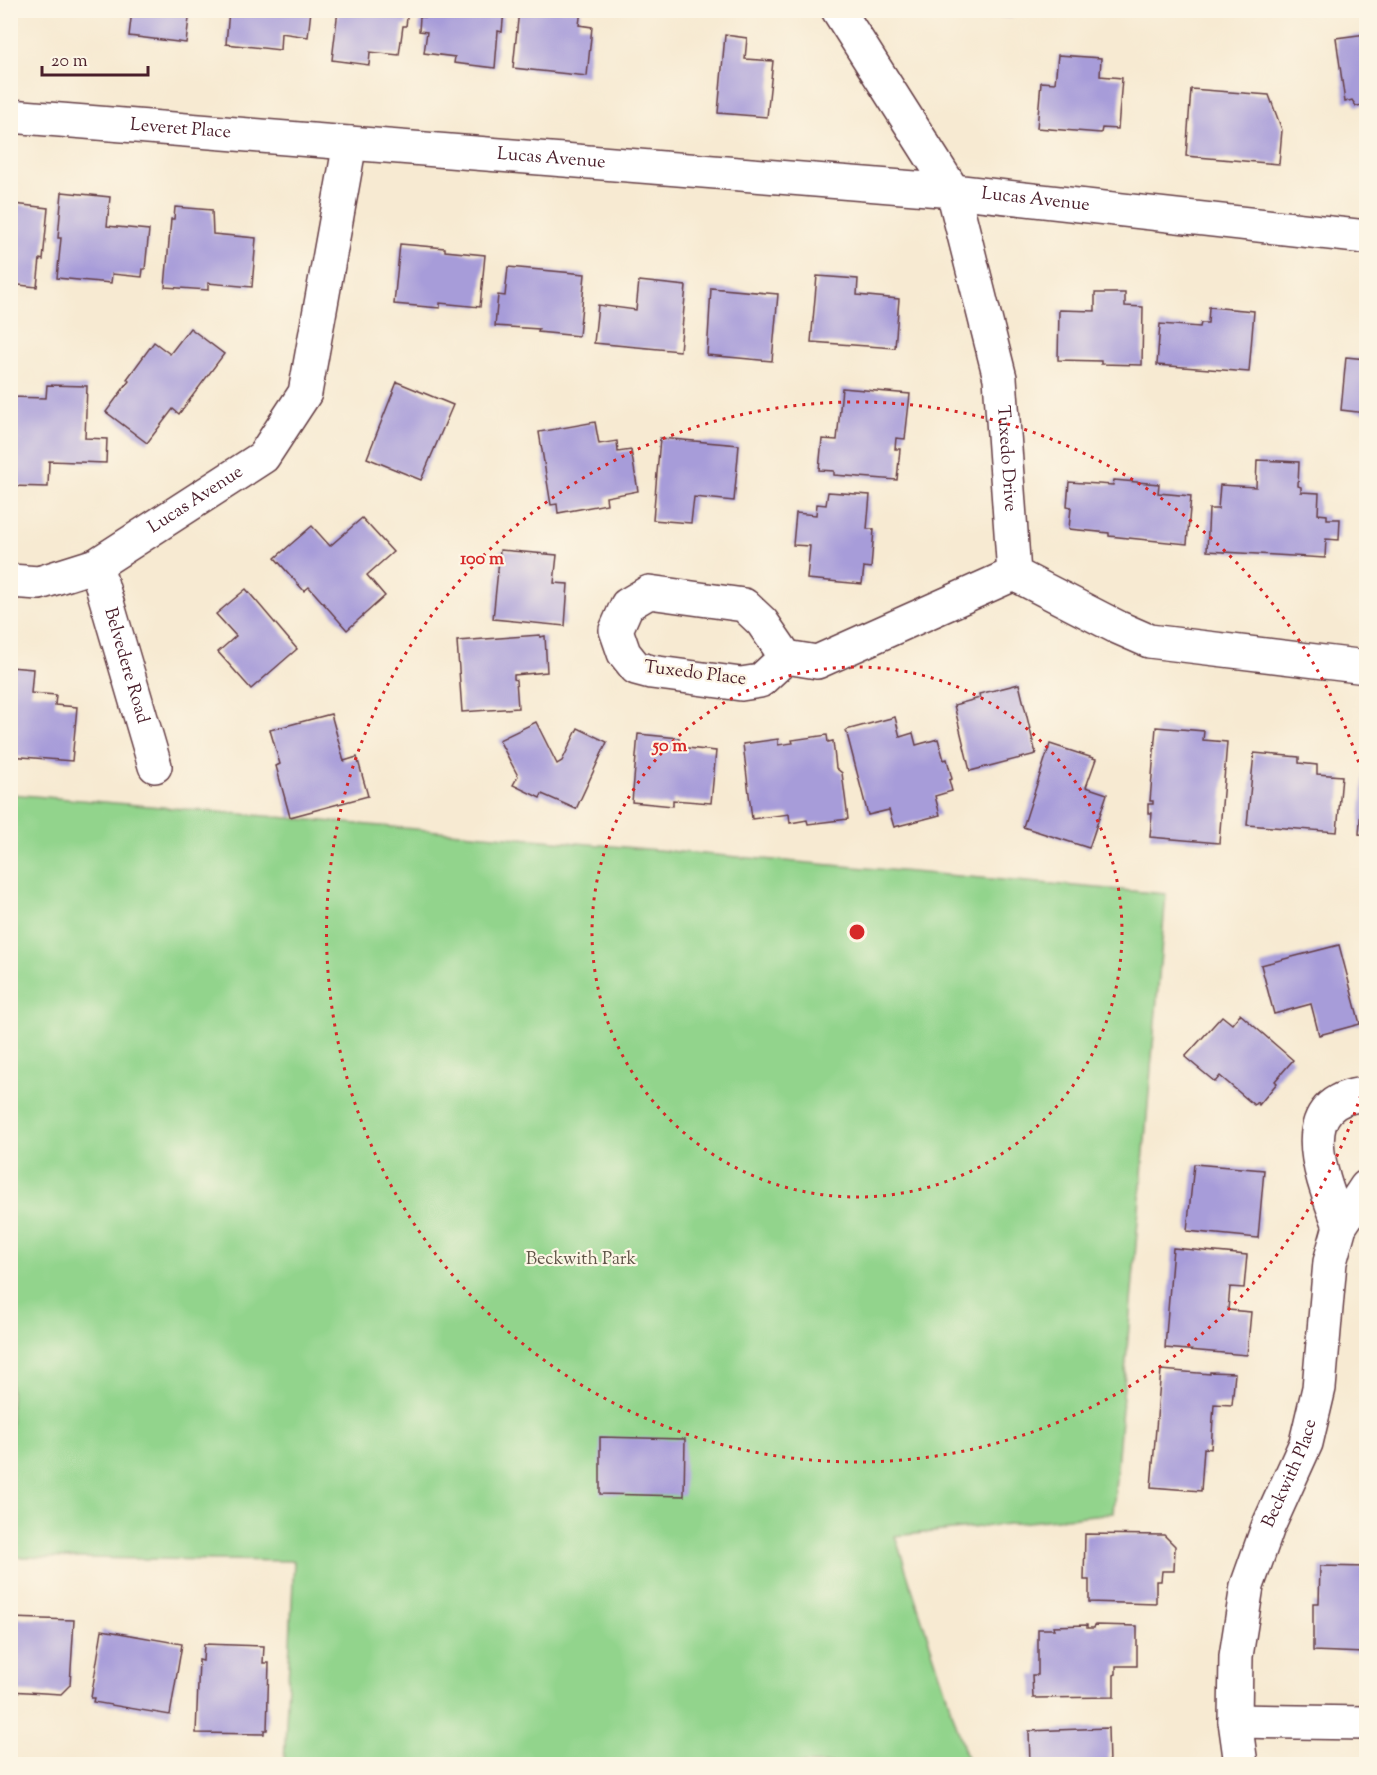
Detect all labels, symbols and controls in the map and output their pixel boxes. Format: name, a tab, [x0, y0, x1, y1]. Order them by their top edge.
scale bar	[42, 39, 148, 77]
text: 20 m	[51, 49, 88, 75]
street label: Leveret Place	[129, 113, 232, 147]
street label: Lucas Avenue	[496, 142, 607, 176]
street label: Lucas Avenue	[980, 181, 1091, 219]
street label: Tuxedo Drive	[989, 404, 1023, 513]
street label: Lucas Avenue	[143, 460, 249, 541]
text: 100 m	[460, 547, 504, 573]
street label: Belvedere Road	[96, 605, 155, 727]
street label: Tuxedo Place	[642, 655, 748, 693]
text: 50 m	[651, 734, 687, 760]
centre of rings	[847, 922, 867, 942]
park label: Beckwith Park	[526, 1247, 637, 1273]
street label: Beckwith Place	[1256, 1417, 1324, 1532]

